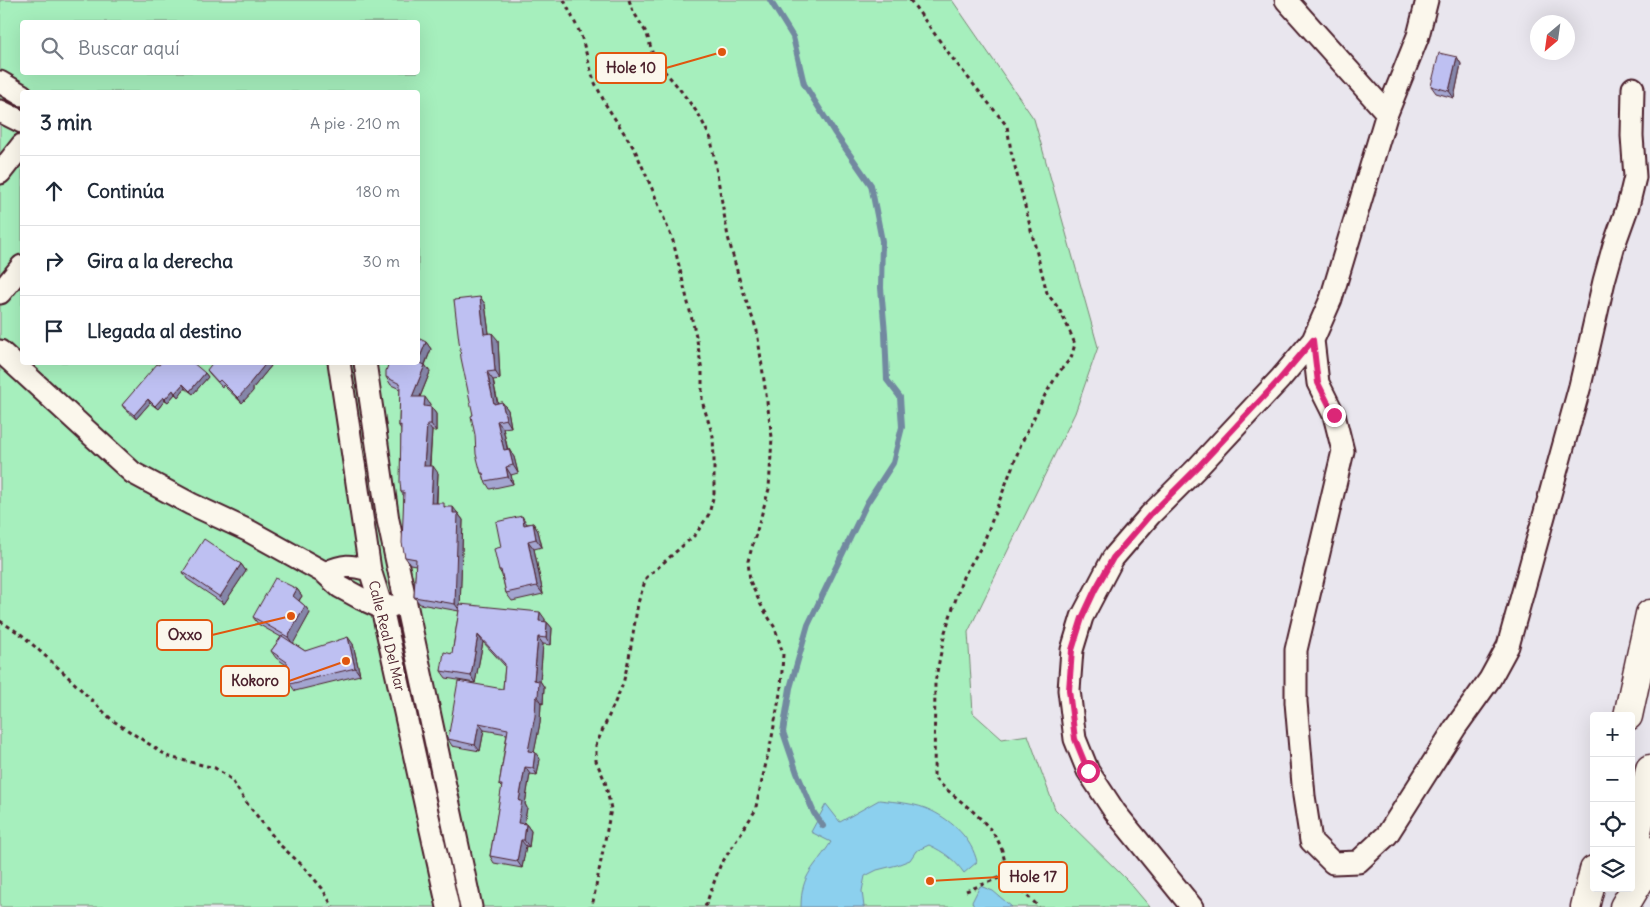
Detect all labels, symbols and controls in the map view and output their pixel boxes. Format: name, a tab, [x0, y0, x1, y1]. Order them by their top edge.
north arrow	[1530, 15, 1575, 60]
search box	[20, 20, 420, 75]
icon: search	[38, 34, 66, 62]
text: Buscar aquí	[78, 36, 179, 60]
callout: Hole 10	[596, 53, 666, 83]
text: Hole 10	[606, 58, 656, 77]
text: 3 min	[40, 109, 92, 136]
text: A pie · 210 m	[310, 113, 400, 133]
icon: ahead	[40, 177, 68, 205]
text: Continúa	[87, 179, 164, 203]
text: 180 m	[356, 181, 400, 201]
icon: right	[40, 247, 68, 275]
text: Gira a la derecha	[87, 249, 233, 273]
text: 30 m	[363, 251, 400, 271]
icon: arrive	[40, 317, 68, 345]
text: Llegada al destino	[87, 319, 242, 343]
route end	[1323, 404, 1346, 427]
street label: Calle Real Del Mar	[365, 579, 410, 694]
callout: Oxxo	[157, 620, 212, 650]
text: Oxxo	[168, 625, 203, 644]
callout: Kokoro	[221, 666, 289, 696]
text: Kokoro	[231, 671, 280, 690]
map controls	[1590, 712, 1635, 892]
button: +	[1590, 712, 1635, 757]
button: −	[1590, 757, 1635, 802]
route start	[1077, 760, 1100, 783]
button: locate	[1590, 802, 1635, 847]
button: layers	[1590, 847, 1635, 892]
callout: Hole 17	[999, 862, 1067, 892]
text: Hole 17	[1009, 867, 1057, 886]

